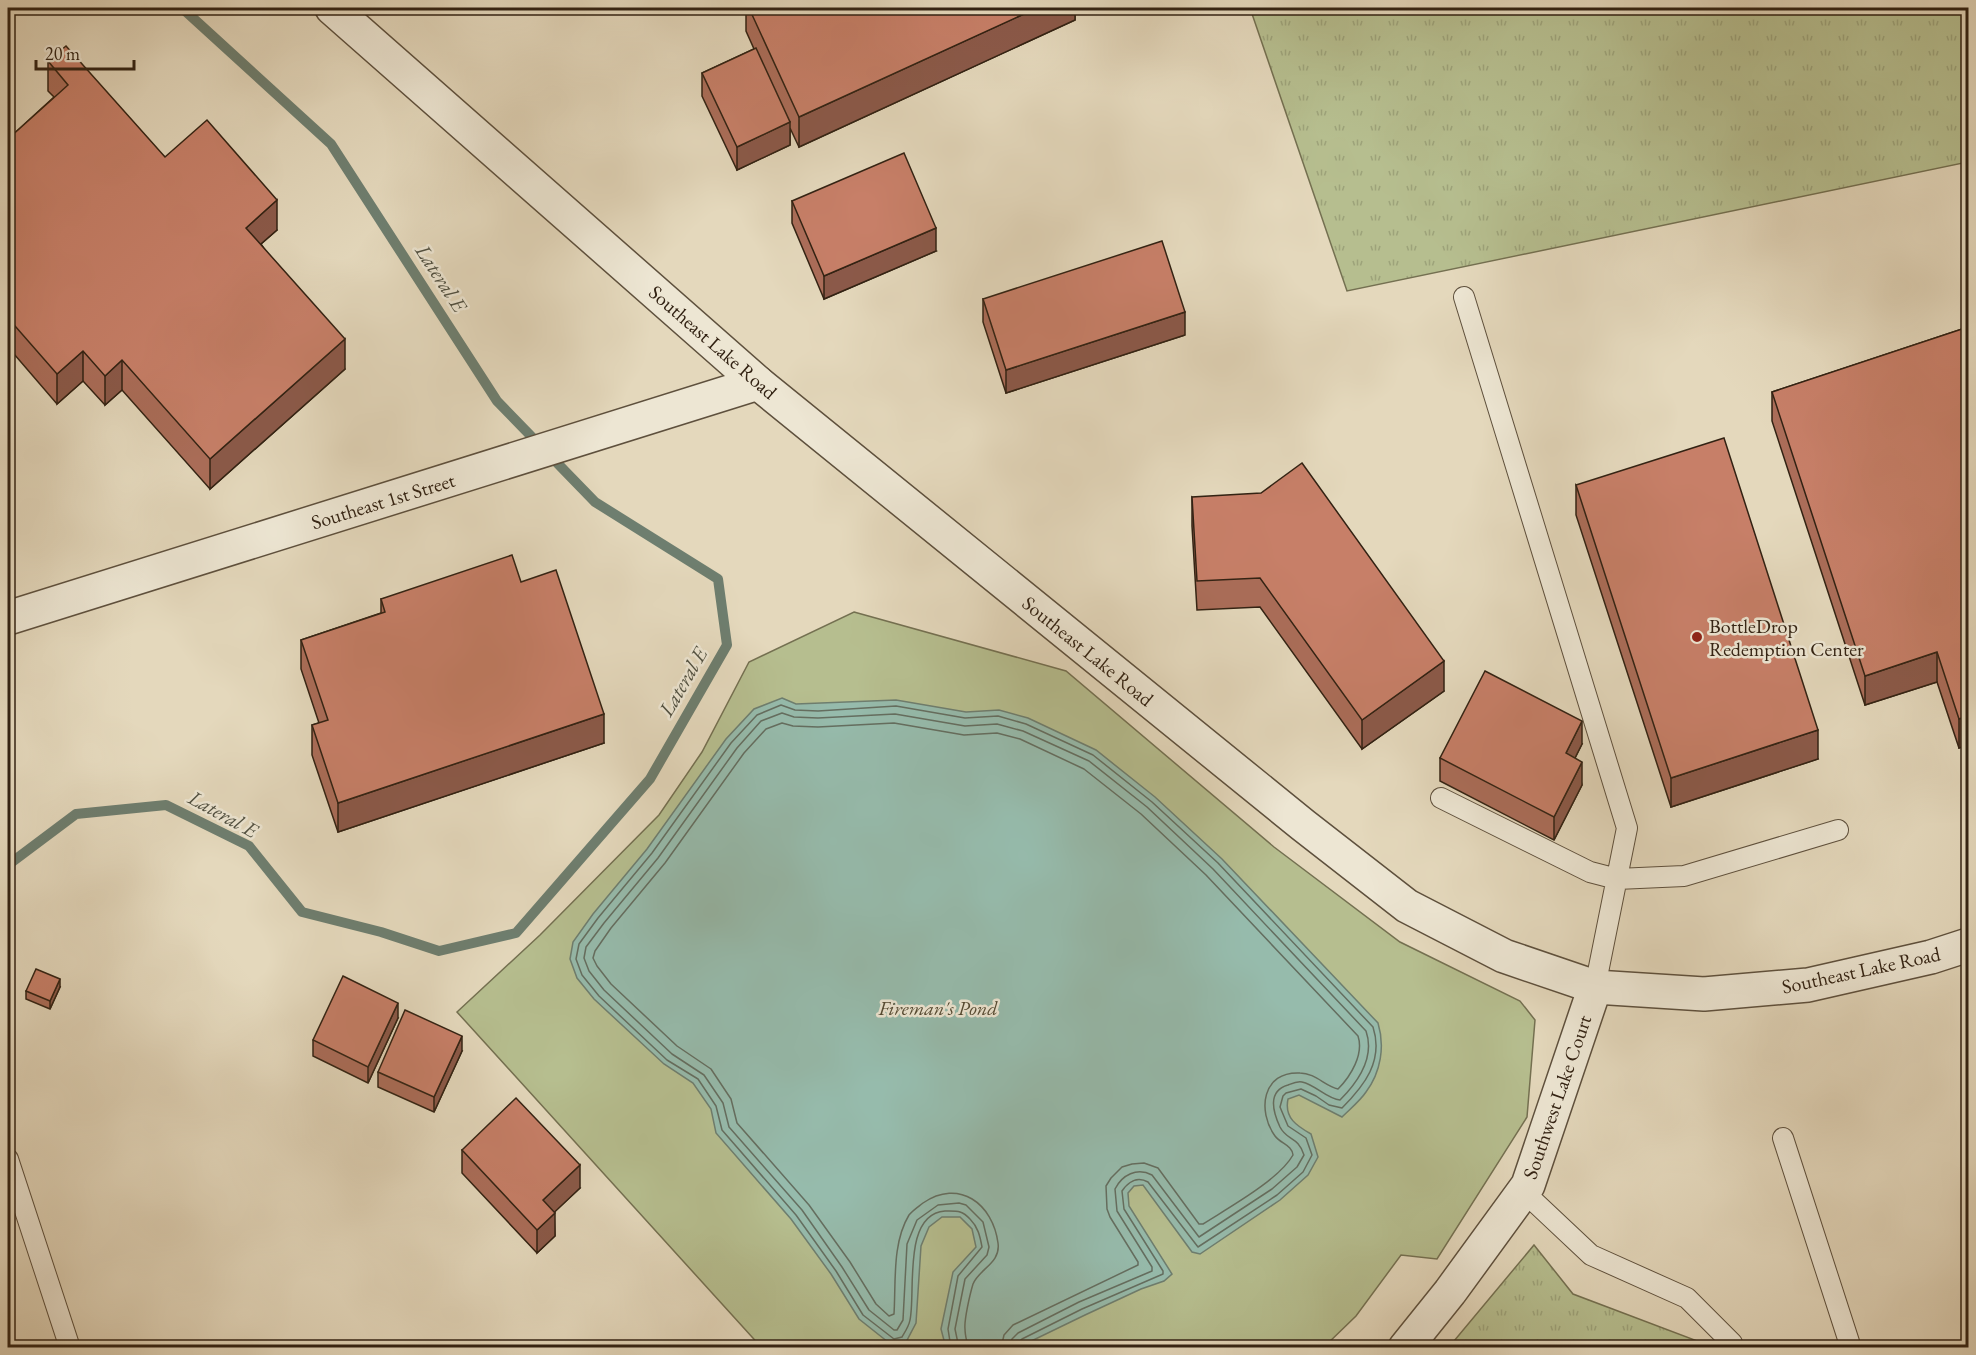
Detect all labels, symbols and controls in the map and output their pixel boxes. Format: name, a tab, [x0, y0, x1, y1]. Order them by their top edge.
scale bar	[36, 33, 134, 71]
text: 20 m	[45, 42, 80, 65]
water label: Lateral E	[409, 238, 474, 318]
street label: Southeast Lake Road	[644, 279, 783, 405]
street label: Southeast 1st Street	[308, 467, 459, 535]
street label: Southeast Lake Road	[1017, 590, 1160, 712]
place label: BottleDrop Redemption Center	[1709, 613, 1864, 662]
marker: BottleDrop Redemption Center	[1690, 630, 1704, 644]
water label: Lateral E	[652, 641, 714, 722]
water label: Lateral E	[183, 783, 264, 845]
street label: Southeast Lake Road	[1779, 940, 1944, 1000]
park label: Fireman's Pond	[877, 995, 998, 1021]
street label: Southwest Lake Court	[1517, 1011, 1598, 1183]

